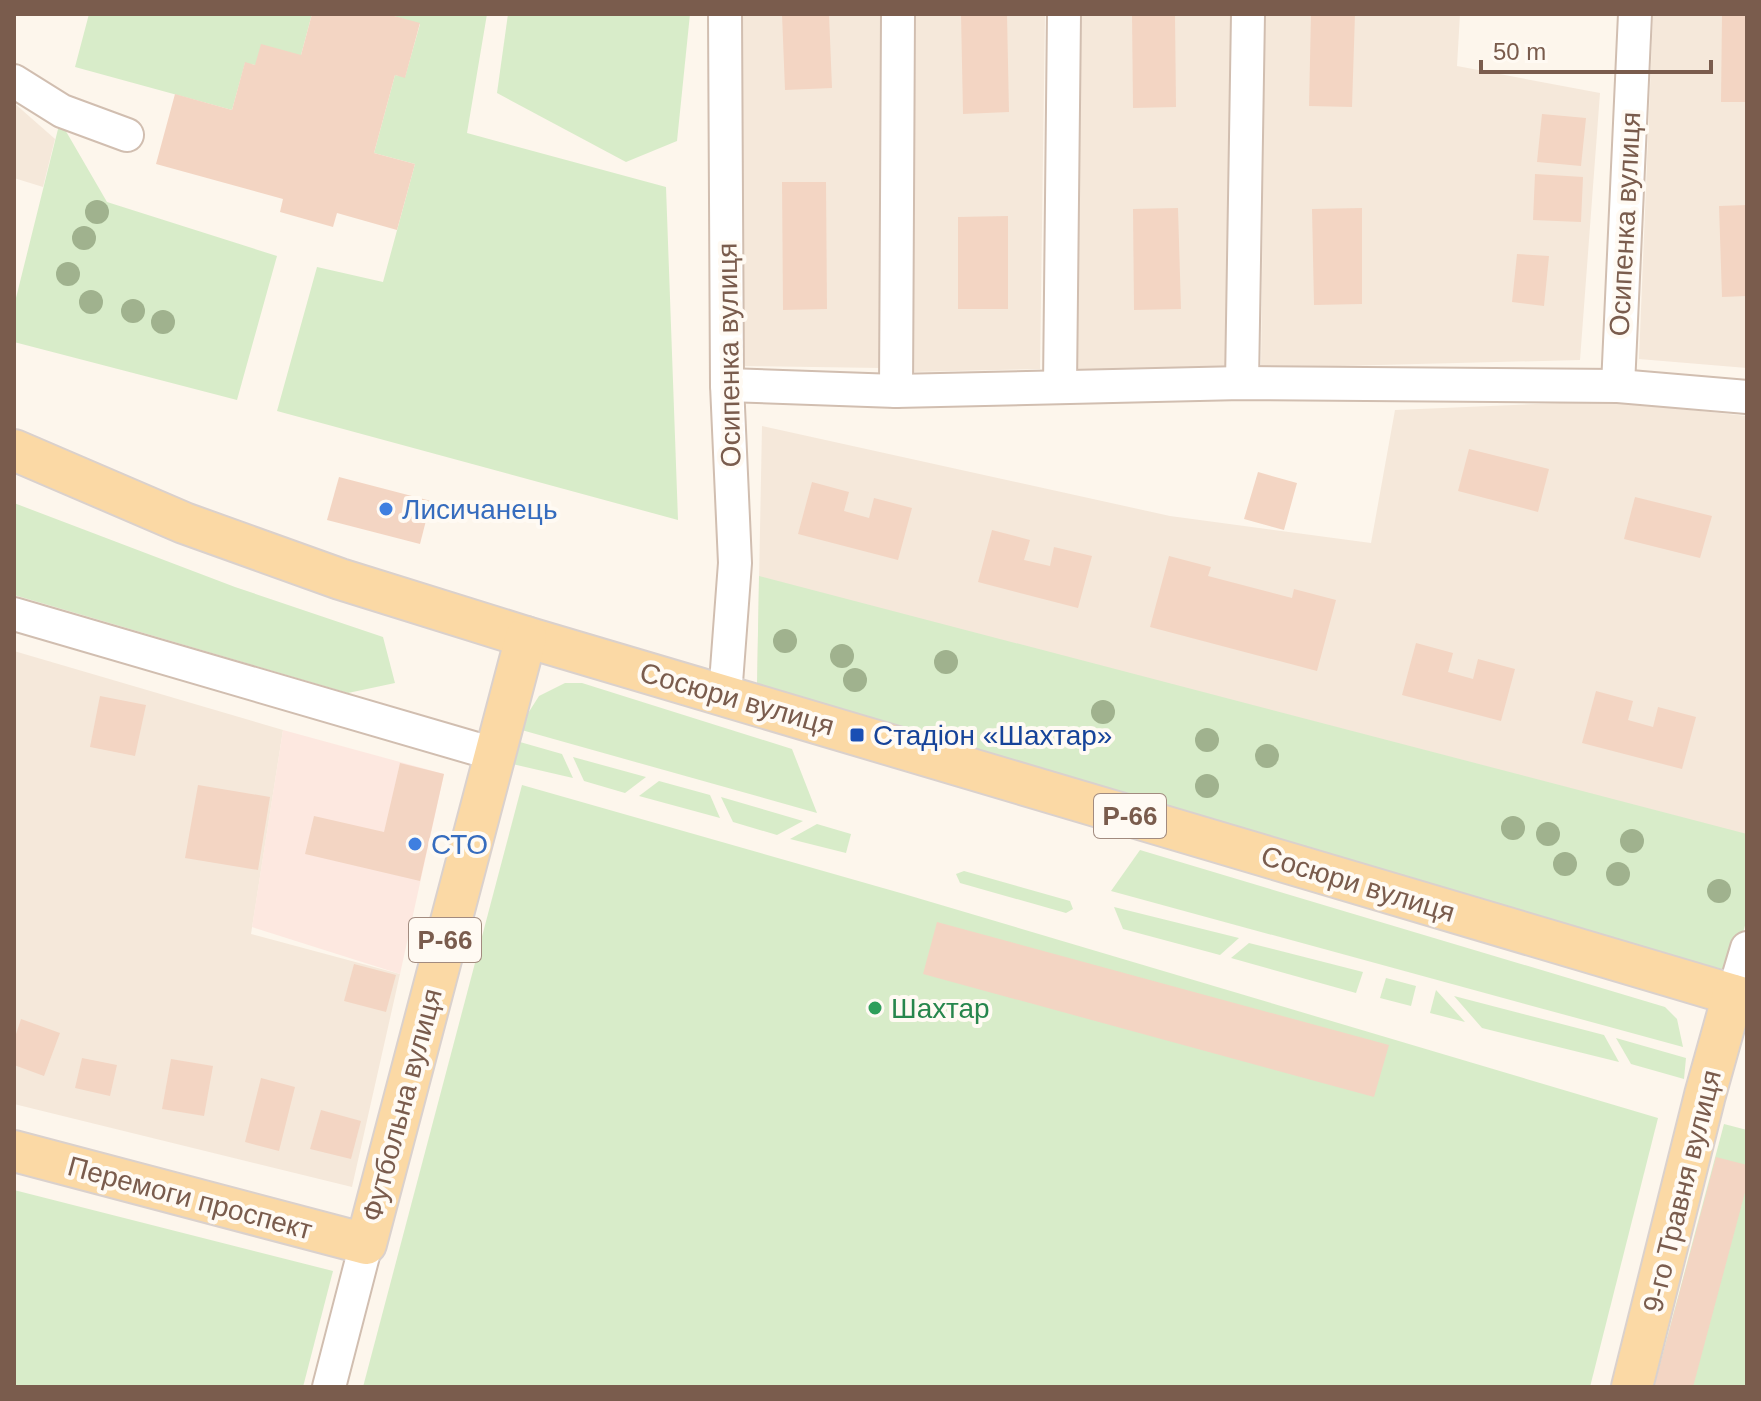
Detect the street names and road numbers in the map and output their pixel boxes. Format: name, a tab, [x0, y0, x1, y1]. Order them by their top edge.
street label: Осипенка вулиця	[1604, 111, 1646, 337]
street label: Осипенка вулиця	[712, 242, 746, 468]
street label: Сосюри вулиця	[636, 656, 838, 742]
road number: Р-66	[1094, 794, 1166, 838]
street label: Сосюри вулиця	[1258, 840, 1458, 928]
road number: Р-66	[409, 918, 481, 962]
street label: Футбольна вулиця	[356, 985, 448, 1225]
street label: 9-го Травня вулиця	[1637, 1067, 1727, 1315]
street label: Перемоги проспект	[64, 1150, 316, 1246]

